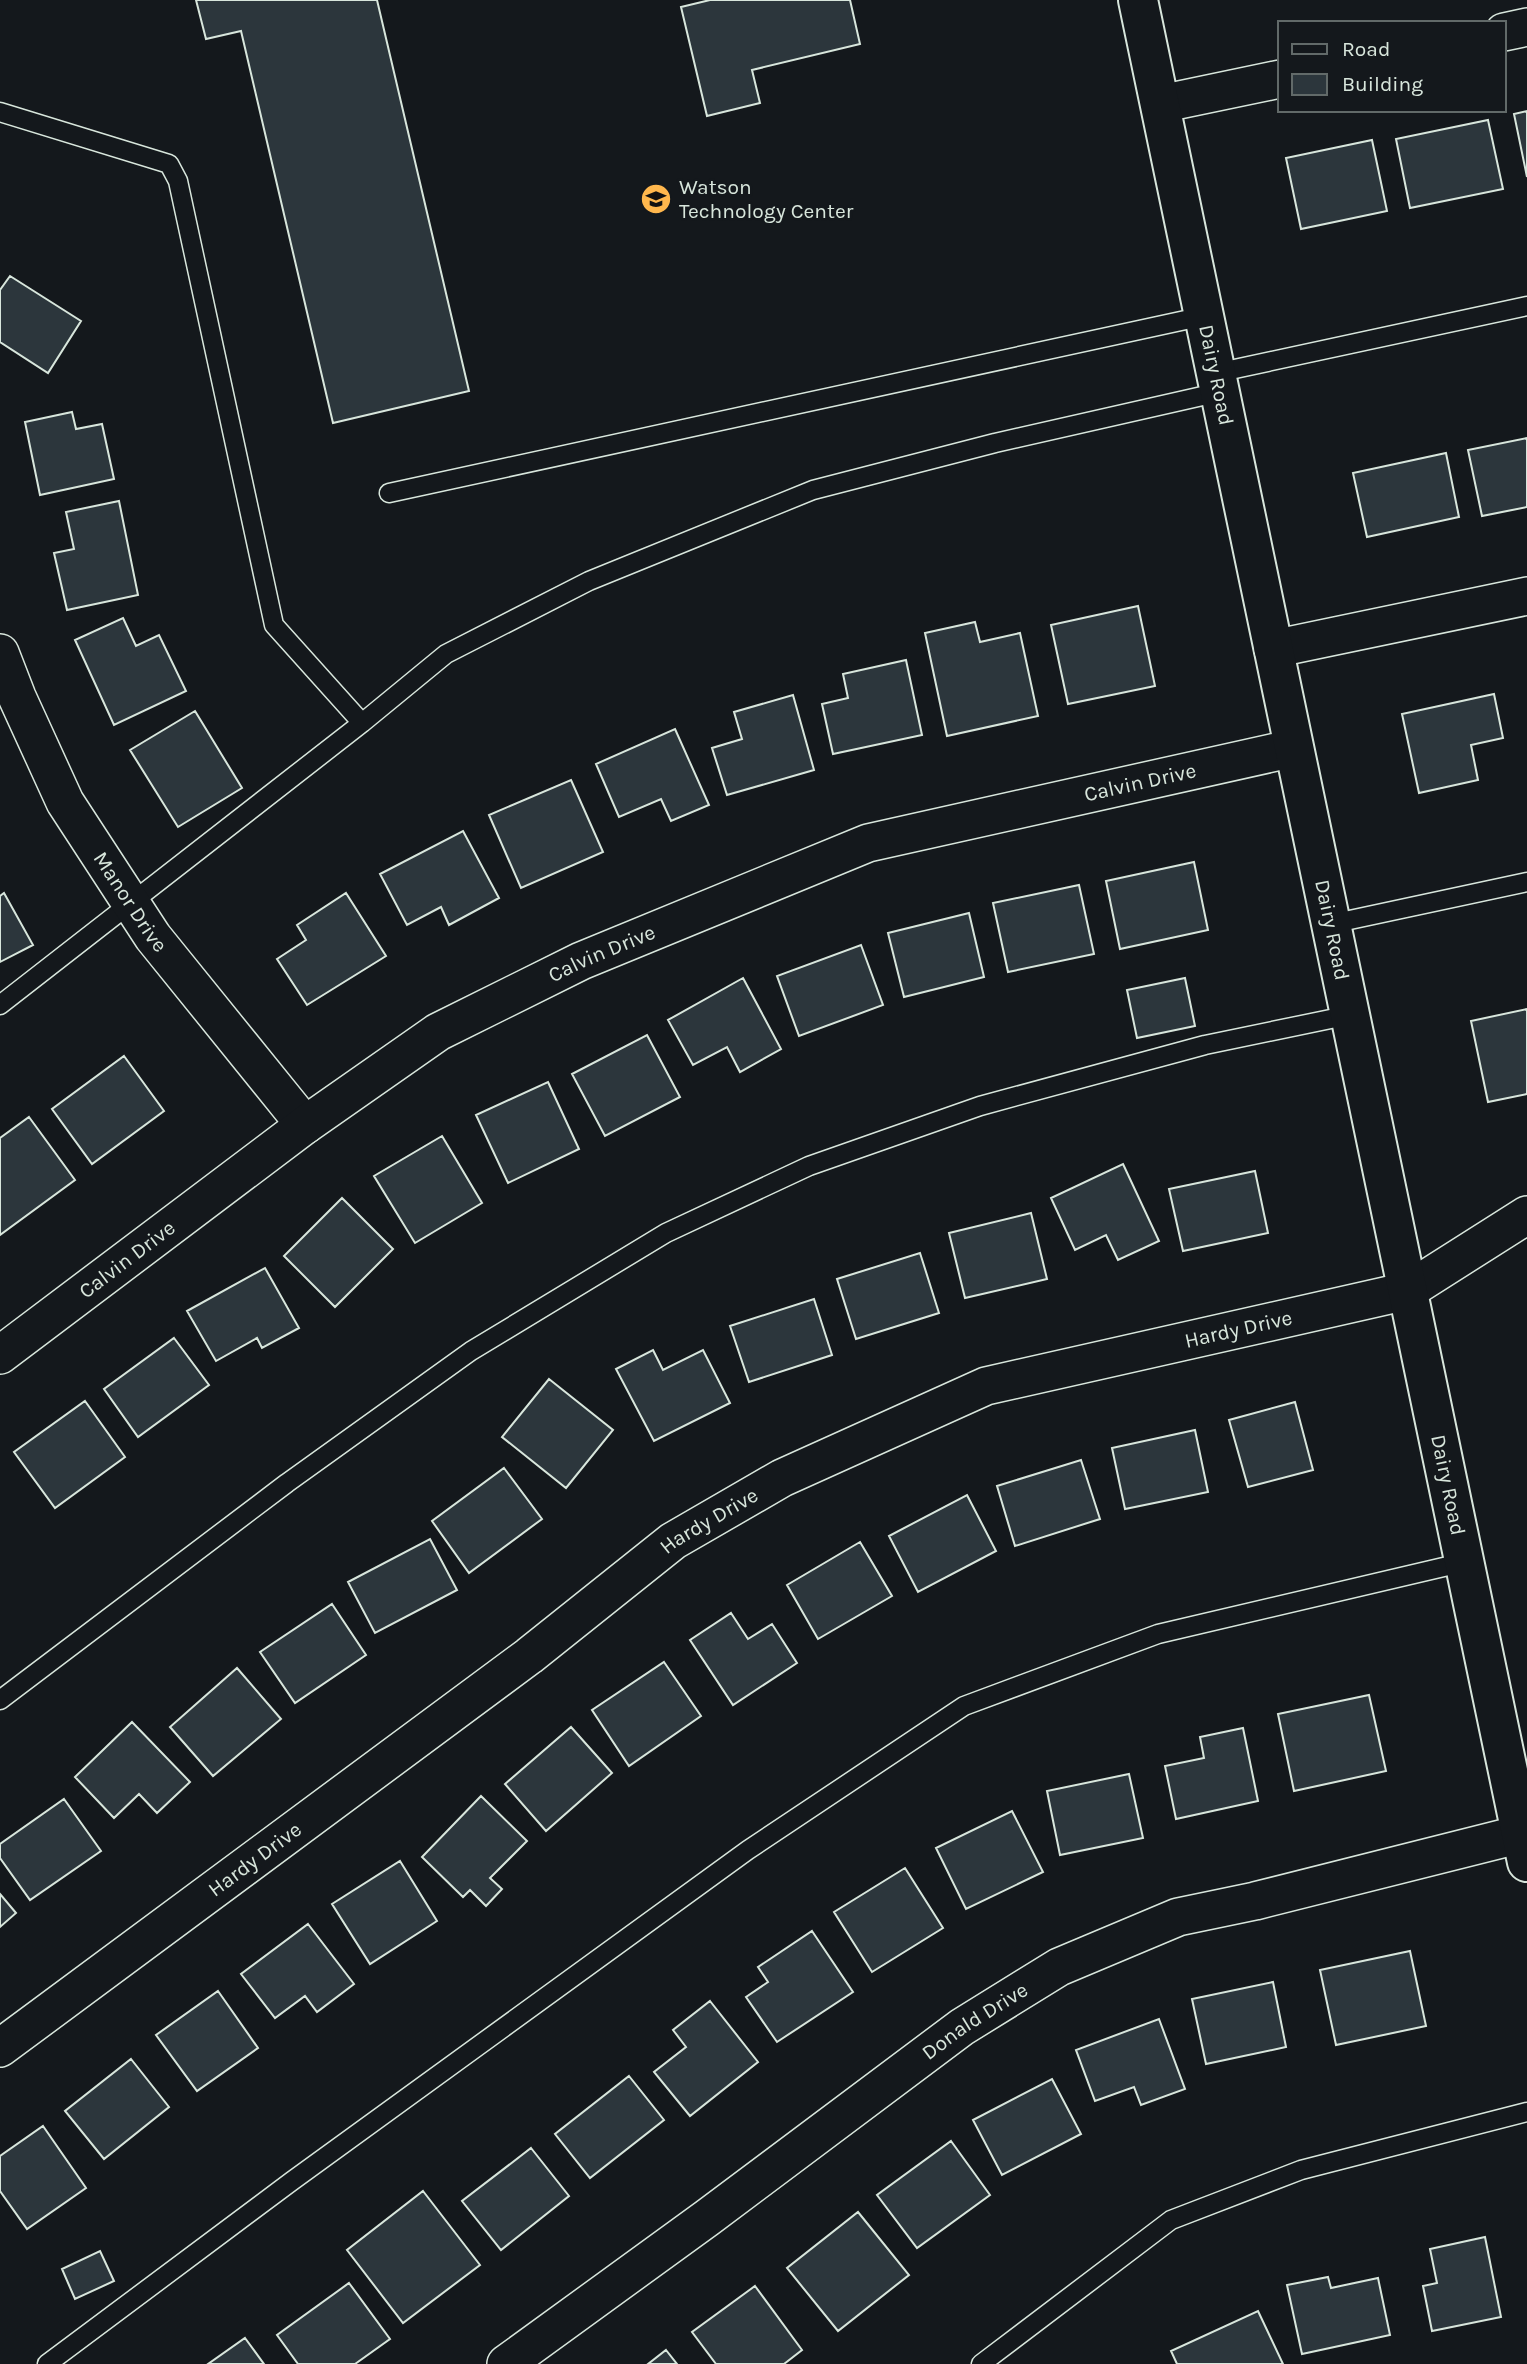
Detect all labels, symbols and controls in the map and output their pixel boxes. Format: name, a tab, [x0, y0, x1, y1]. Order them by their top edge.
legend	[1278, 21, 1506, 112]
text: Road	[1342, 37, 1390, 61]
text: Building	[1342, 72, 1423, 96]
place label: Watson Technology Center	[679, 175, 854, 223]
school or university icon: Watson Technology Center	[639, 182, 673, 216]
street label: Dairy Road	[1194, 322, 1239, 428]
street label: Calvin Drive	[1082, 758, 1198, 806]
street label: Manor Drive	[89, 847, 172, 957]
street label: Dairy Road	[1310, 877, 1354, 983]
street label: Calvin Drive	[544, 920, 659, 987]
street label: Calvin Drive	[74, 1215, 180, 1303]
street label: Hardy Drive	[1182, 1305, 1294, 1353]
street label: Dairy Road	[1426, 1432, 1470, 1538]
street label: Hardy Drive	[655, 1483, 762, 1559]
street label: Hardy Drive	[204, 1817, 306, 1902]
street label: Donald Drive	[917, 1977, 1032, 2065]

